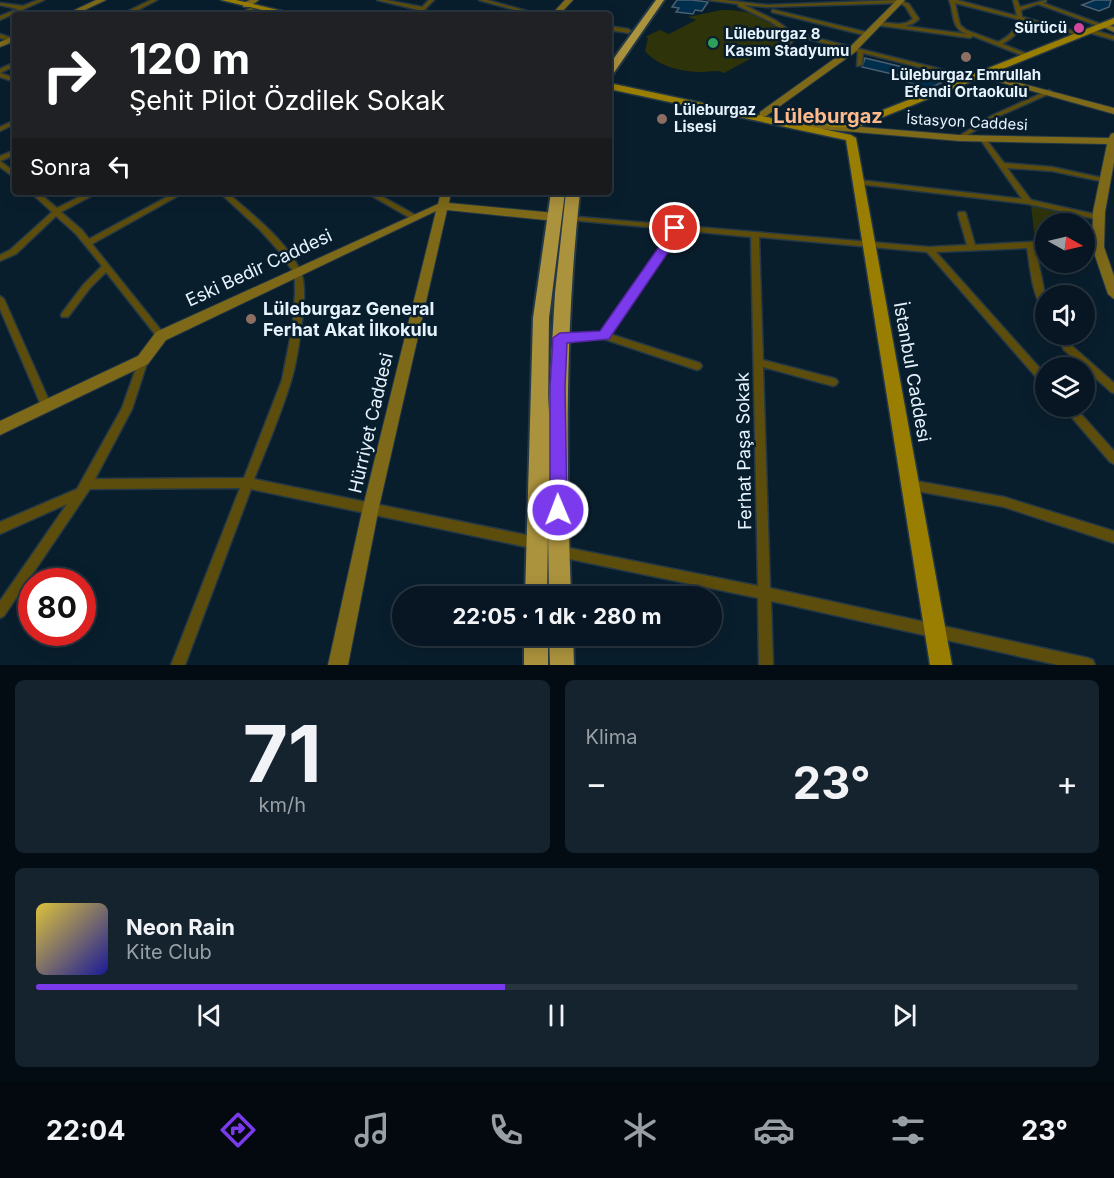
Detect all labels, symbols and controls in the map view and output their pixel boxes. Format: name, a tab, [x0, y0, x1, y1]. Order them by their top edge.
place label: Sürücü	[1014, 18, 1067, 37]
marker: Sürücü	[1072, 21, 1086, 35]
place label: Lüleburgaz 8 Kasım Stadyumu	[725, 24, 849, 60]
text: 120 m	[129, 33, 250, 84]
icon: right	[30, 36, 108, 114]
marker: Lüleburgaz 8 Kasım Stadyumu	[706, 36, 720, 50]
marker: Lüleburgaz Emrullah Efendi Ortaokulu	[959, 50, 973, 64]
place label: Lüleburgaz Emrullah Efendi Ortaokulu	[891, 65, 1041, 101]
text: Şehit Pilot Özdilek Sokak	[129, 84, 445, 117]
place label: Lüleburgaz Lisesi	[674, 100, 756, 136]
district label: Lüleburgaz	[773, 104, 883, 128]
street label: İstasyon Caddesi	[906, 109, 1028, 134]
marker: Lüleburgaz Lisesi	[655, 112, 669, 126]
icon: left	[103, 150, 136, 183]
text: Sonra	[30, 154, 91, 180]
pin	[649, 202, 700, 253]
icon: arrive	[658, 211, 691, 244]
north arrow	[1035, 213, 1095, 273]
map controls	[1035, 213, 1095, 417]
street label: Eski Bedir Caddesi	[182, 224, 335, 311]
button: sound	[1035, 285, 1095, 345]
place label: Lüleburgaz General Ferhat Akat İlkokulu	[263, 298, 438, 340]
street label: İstanbul Caddesi	[890, 300, 936, 444]
marker: Lüleburgaz General Ferhat Akat İlkokulu	[244, 312, 258, 326]
street label: Hürriyet Caddesi	[344, 351, 397, 495]
button: layers	[1035, 357, 1095, 417]
street label: Ferhat Paşa Sokak	[732, 372, 755, 530]
position arrow	[526, 478, 590, 542]
speed limit sign: 80	[18, 568, 96, 646]
text: 22:05 · 1 dk · 280 m	[452, 603, 662, 629]
text: 71	[243, 706, 322, 801]
text: Klima	[586, 725, 637, 749]
text: 23°	[793, 755, 871, 810]
text: −	[586, 763, 607, 803]
text: +	[1056, 763, 1078, 803]
text: km/h	[258, 793, 306, 817]
text: Neon Rain	[126, 914, 235, 940]
text: Kite Club	[126, 940, 212, 964]
icon: previous	[193, 999, 226, 1032]
icon: pause	[540, 999, 573, 1032]
icon: next	[888, 999, 921, 1032]
icon: directions	[217, 1109, 259, 1151]
icon: music	[351, 1109, 393, 1151]
icon: phone	[485, 1109, 527, 1151]
icon: climate	[619, 1109, 661, 1151]
icon: car	[753, 1109, 795, 1151]
icon: filters	[887, 1109, 929, 1151]
text: 22:04	[46, 1114, 125, 1147]
text: 23°	[1021, 1114, 1068, 1147]

